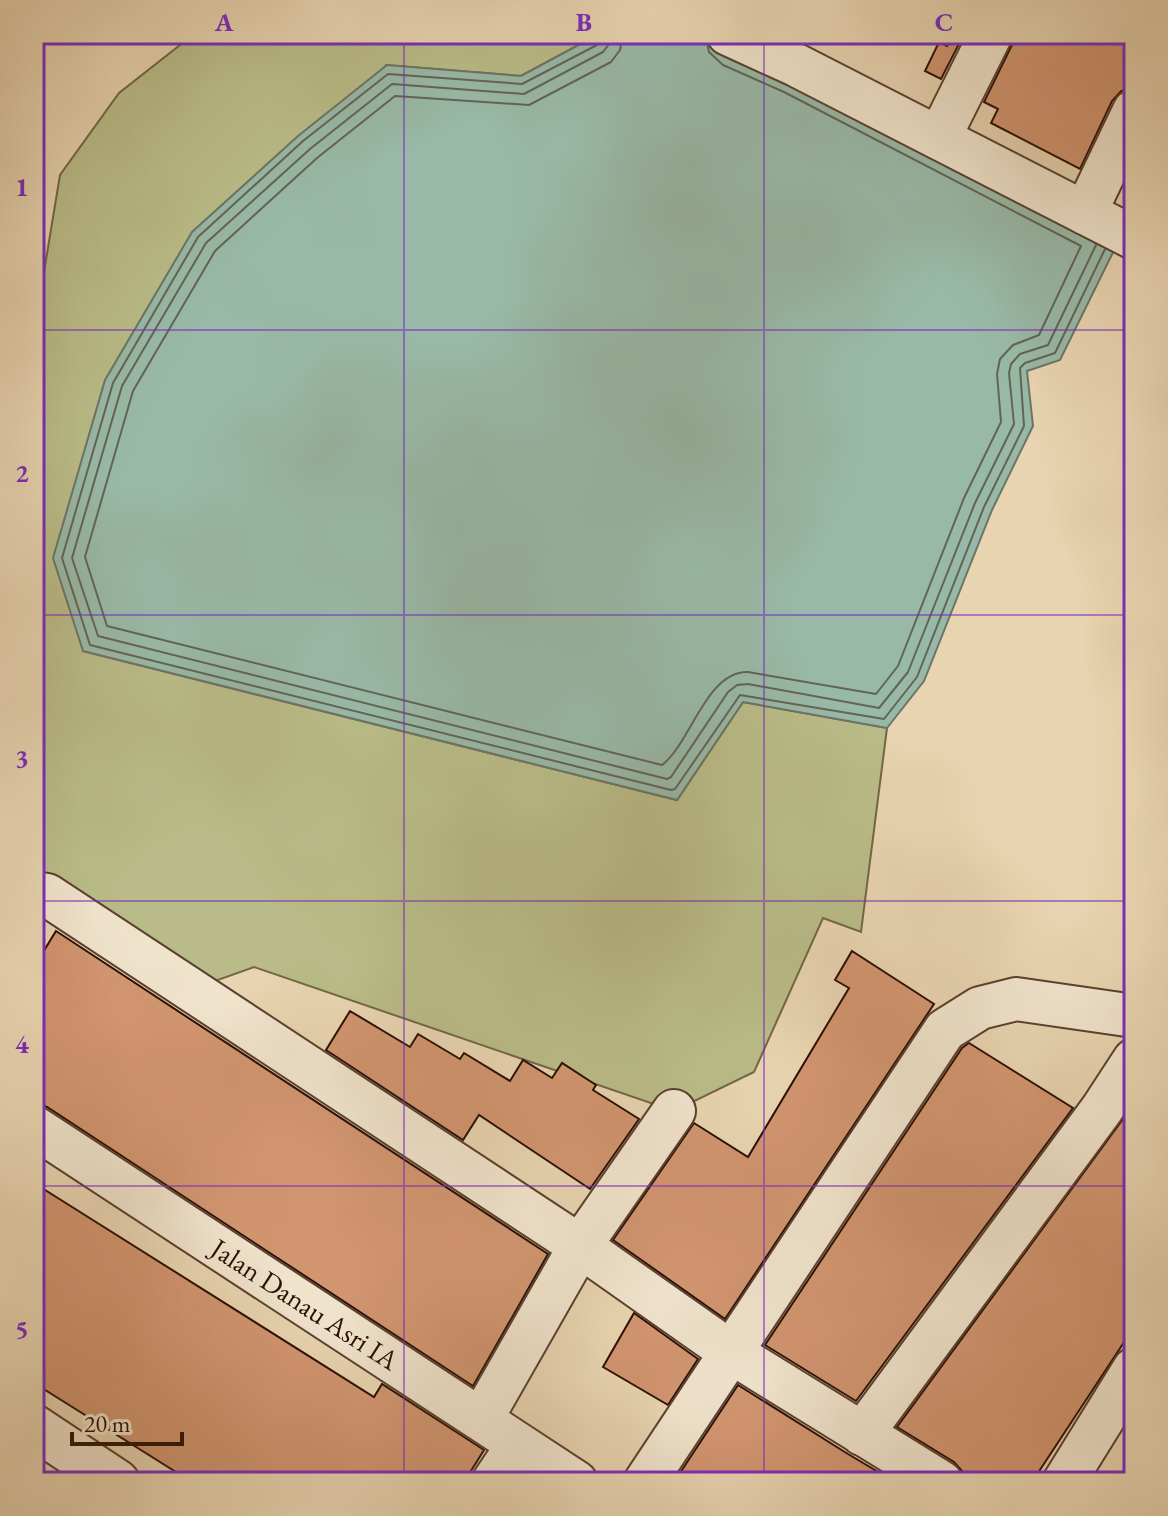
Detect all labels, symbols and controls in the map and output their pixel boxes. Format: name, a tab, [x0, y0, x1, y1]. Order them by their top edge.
text: A	[214, 5, 234, 39]
text: B	[576, 5, 592, 39]
text: C	[935, 5, 953, 39]
text: 1	[15, 170, 29, 204]
text: 2	[15, 456, 29, 490]
text: 3	[15, 741, 29, 775]
text: 4	[15, 1027, 29, 1061]
street label: Jalan Danau Asri IA	[203, 1229, 406, 1378]
text: 5	[15, 1312, 29, 1346]
scale bar	[72, 1396, 182, 1446]
text: 20 m	[84, 1408, 131, 1439]

